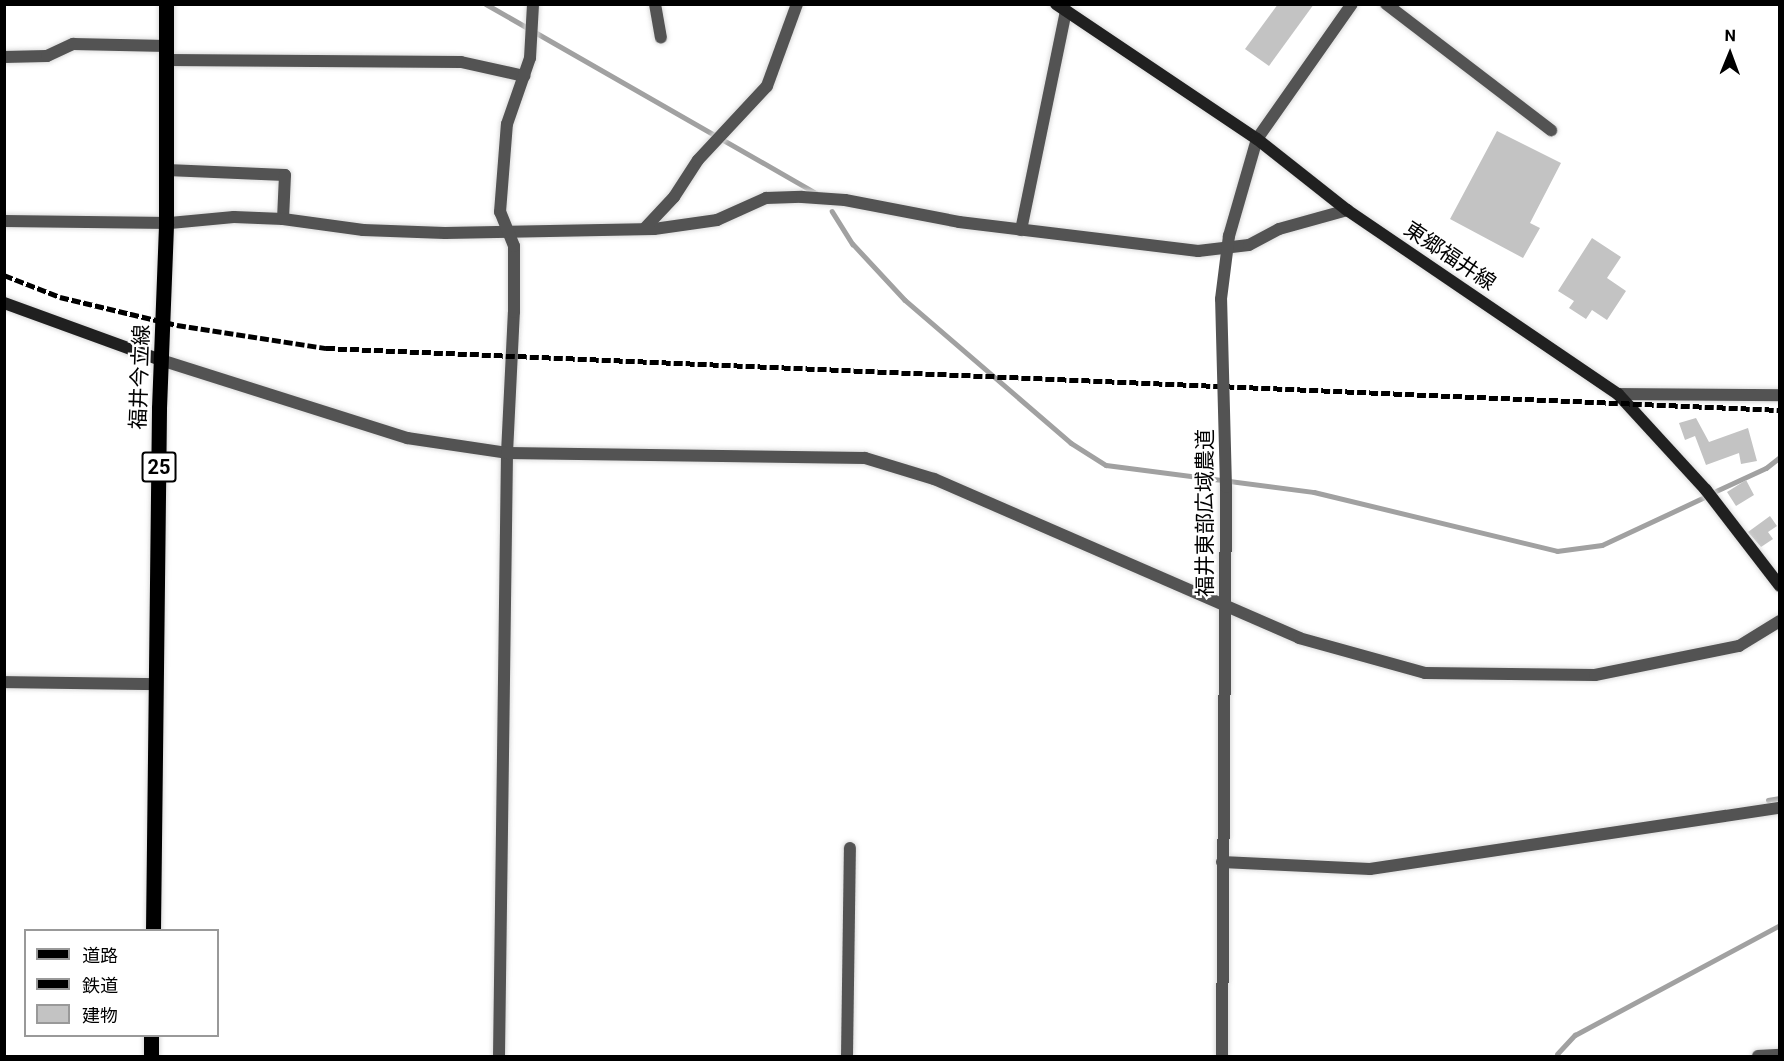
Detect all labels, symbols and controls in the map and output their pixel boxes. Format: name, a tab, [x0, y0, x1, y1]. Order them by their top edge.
north arrow	[1700, 24, 1760, 84]
text: N	[1725, 26, 1736, 45]
street label: 東郷福井線	[1399, 216, 1501, 296]
street label: 福井今立線	[126, 324, 154, 430]
street label: 福井東部広域農道	[1192, 429, 1218, 597]
road number: 25	[141, 450, 177, 484]
legend	[24, 929, 219, 1037]
text: 道路	[82, 945, 118, 966]
text: 鉄道	[82, 975, 118, 996]
text: 建物	[82, 1005, 118, 1026]

